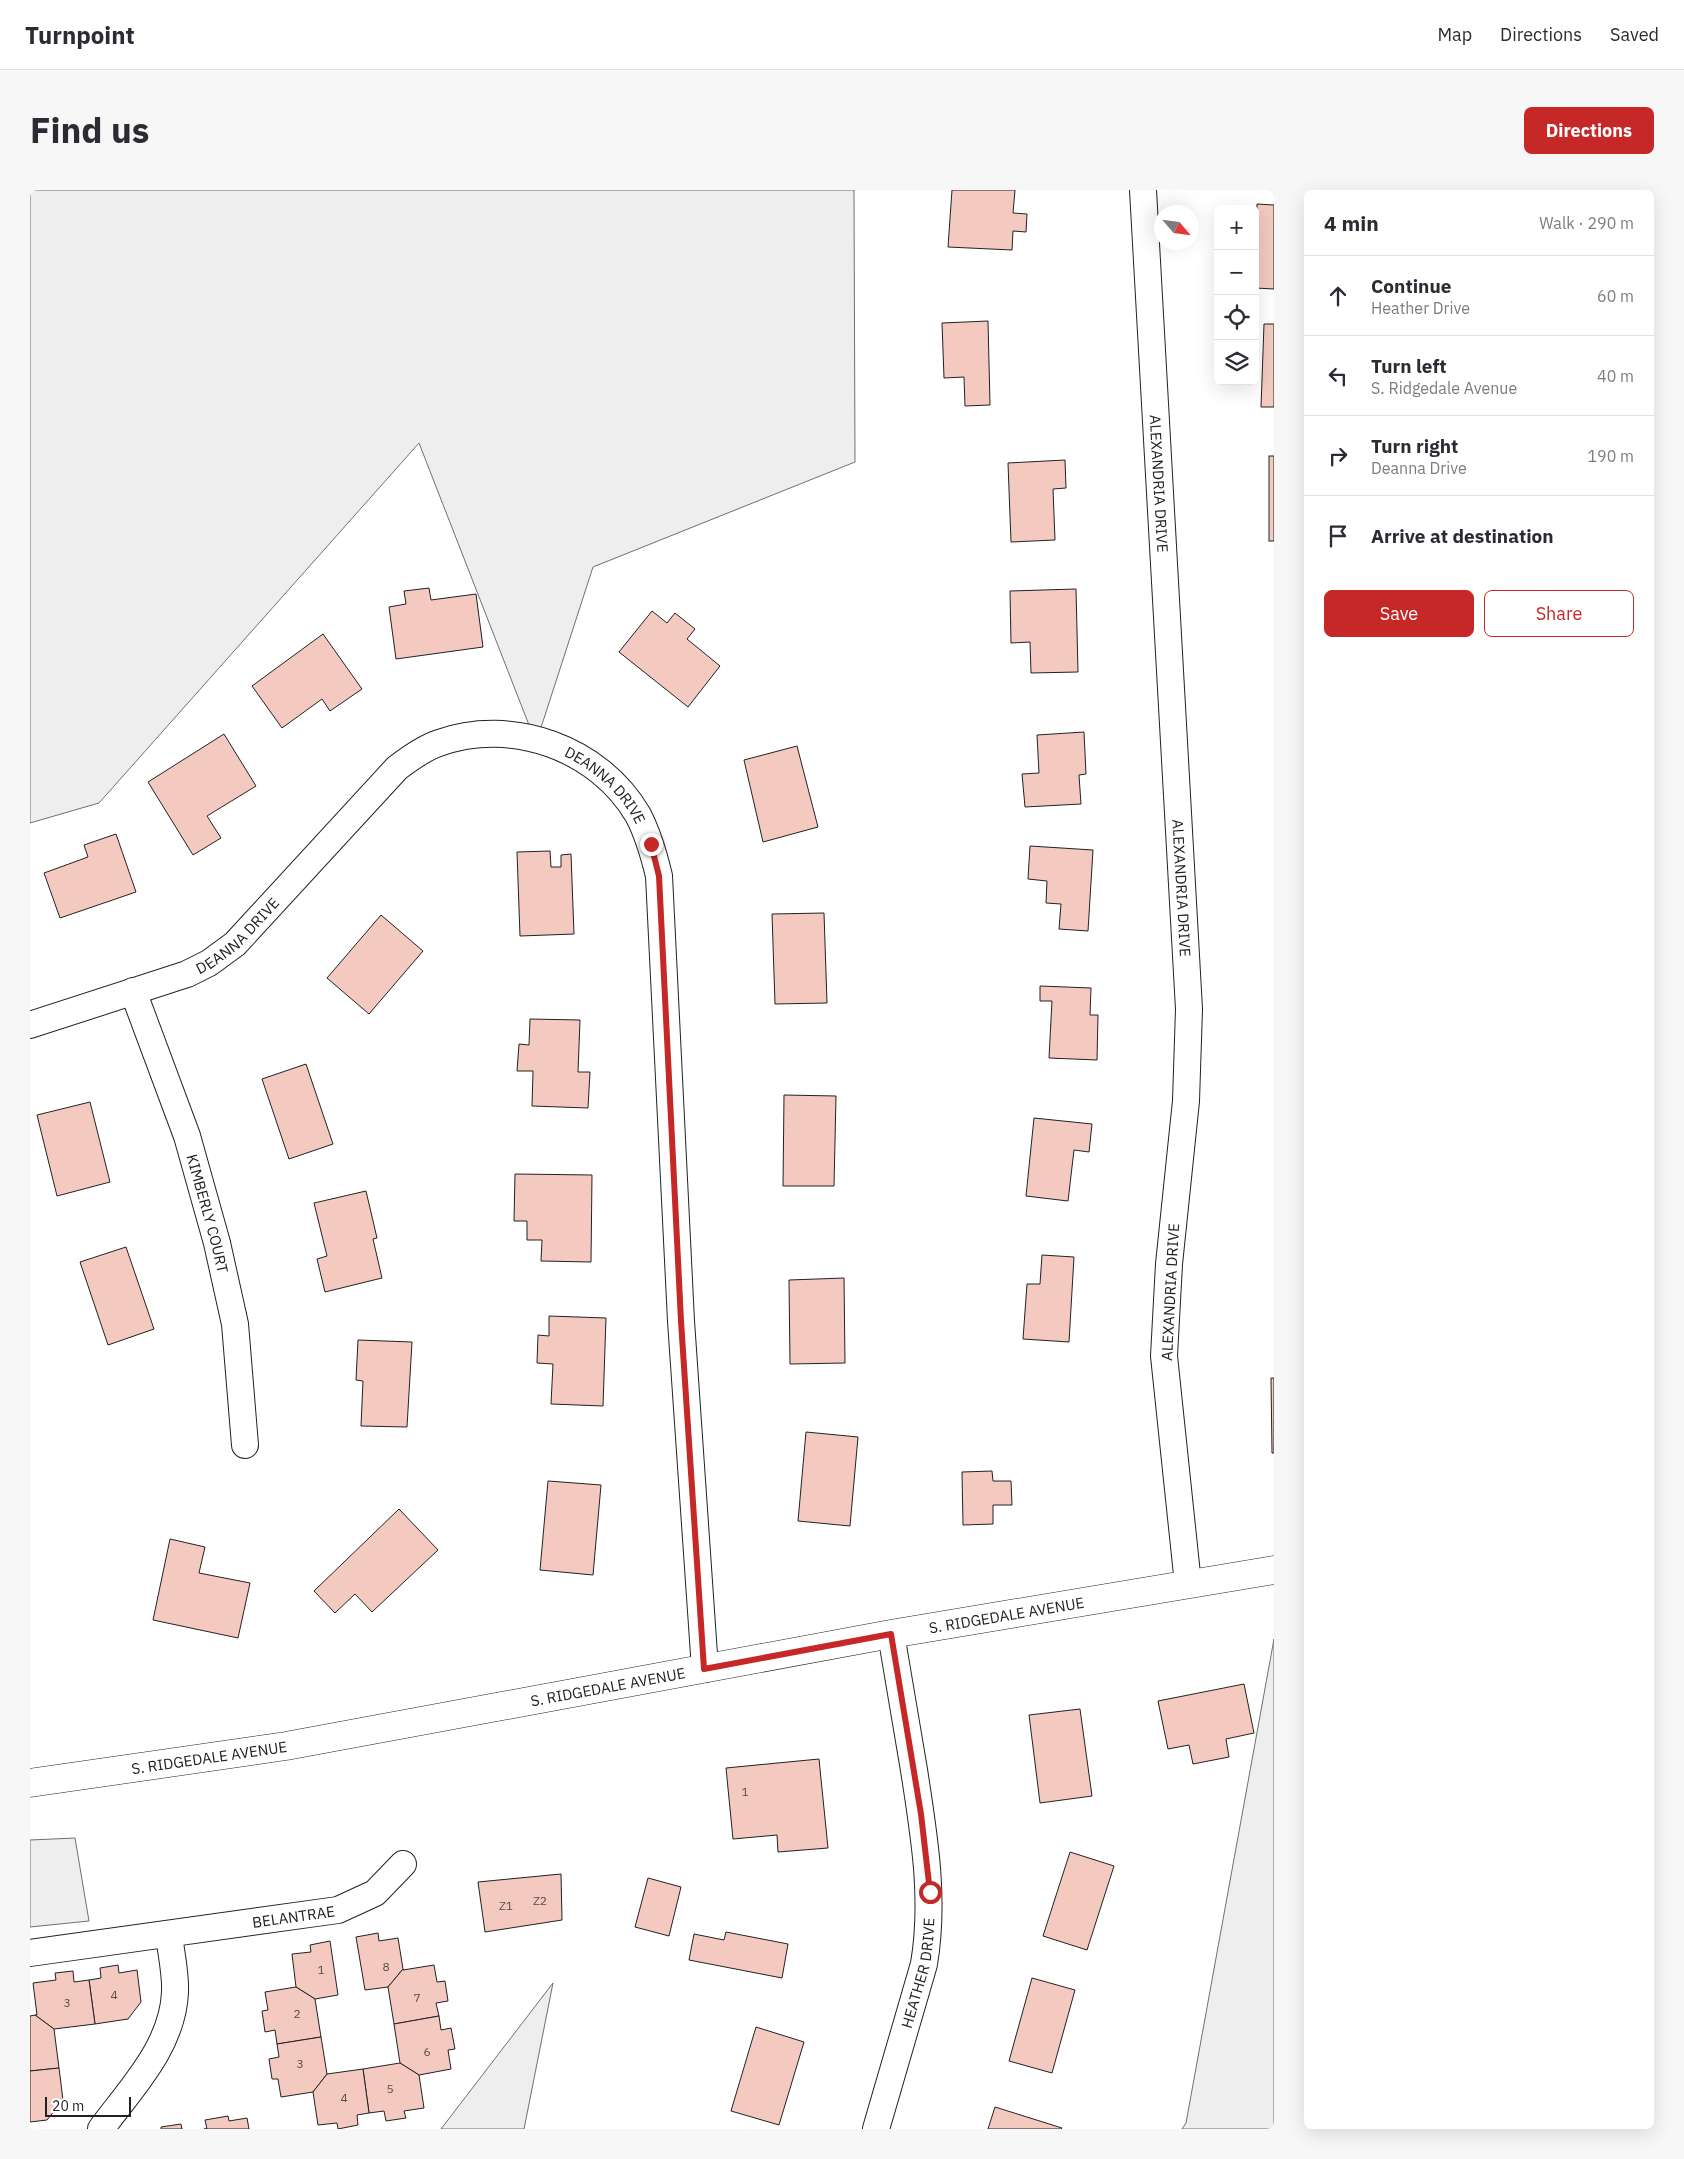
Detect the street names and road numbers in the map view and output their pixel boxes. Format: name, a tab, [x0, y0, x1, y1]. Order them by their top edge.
street label: ALEXANDRIA DRIVE	[1146, 414, 1173, 553]
street label: DEANNA DRIVE	[562, 742, 650, 827]
street label: ALEXANDRIA DRIVE	[1169, 819, 1196, 957]
street label: DEANNA DRIVE	[192, 893, 283, 978]
street label: KIMBERLY COURT	[183, 1152, 233, 1275]
street label: ALEXANDRIA DRIVE	[1157, 1223, 1183, 1361]
street label: S. RIDGEDALE AVENUE	[927, 1592, 1085, 1637]
street label: S. RIDGEDALE AVENUE	[529, 1663, 687, 1710]
street label: S. RIDGEDALE AVENUE	[130, 1736, 288, 1778]
street label: BELANTRAE	[251, 1901, 336, 1931]
street label: HEATHER DRIVE	[896, 1917, 938, 2030]

